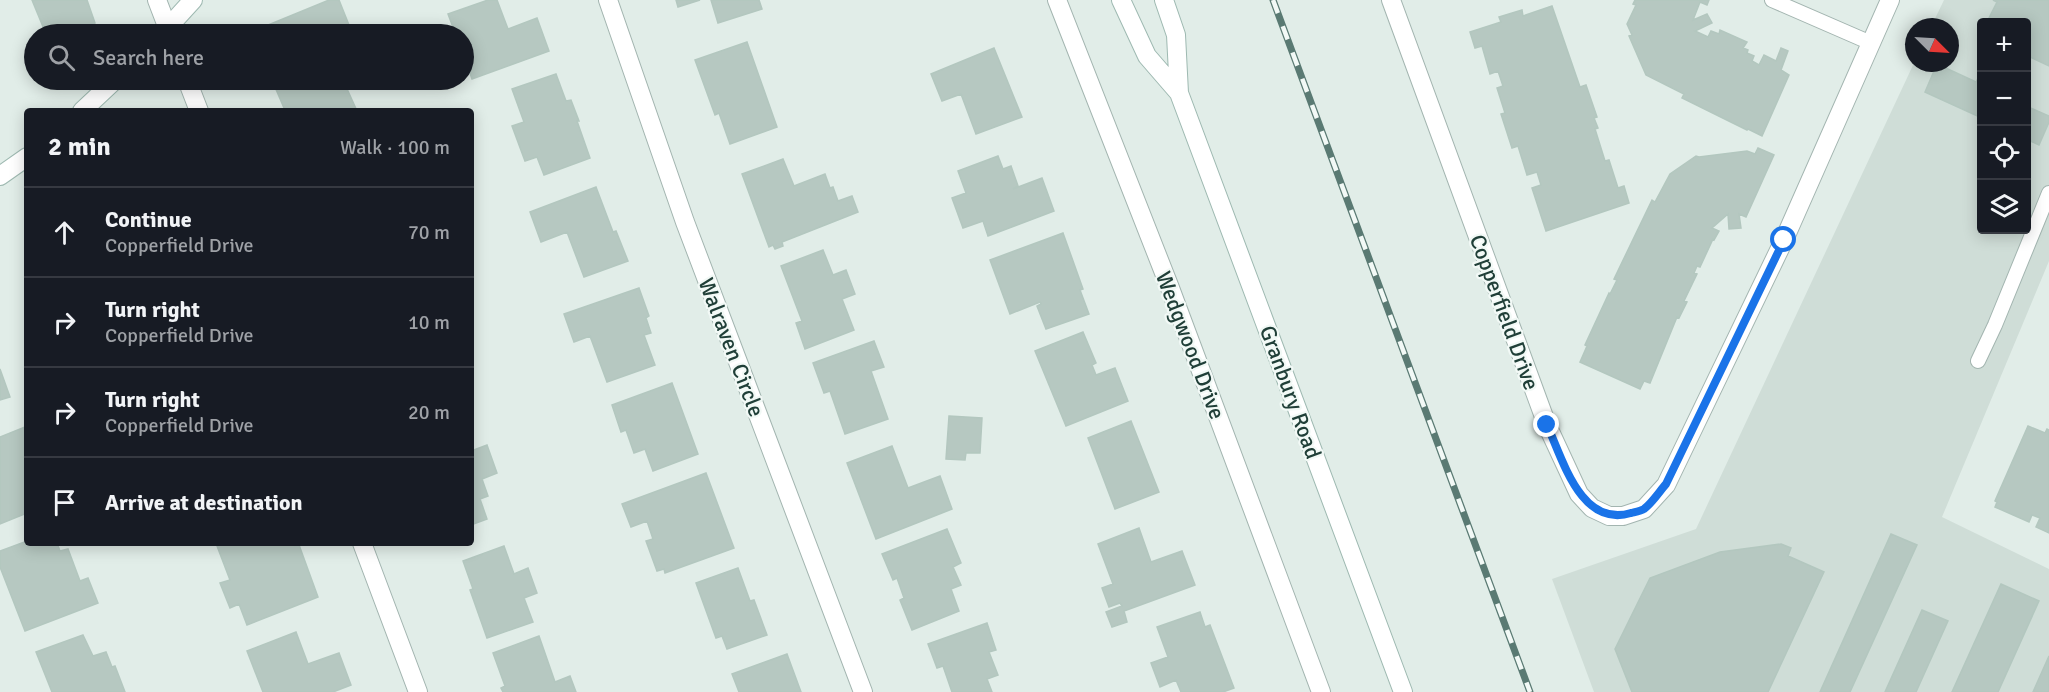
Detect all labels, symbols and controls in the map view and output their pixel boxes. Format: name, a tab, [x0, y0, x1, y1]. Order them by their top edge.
north arrow	[1905, 18, 1959, 72]
map controls	[1977, 18, 2031, 234]
button: +	[1977, 18, 2031, 72]
search box	[24, 24, 474, 90]
icon: search	[45, 41, 78, 74]
text: Search here	[93, 44, 204, 71]
button: −	[1977, 72, 2031, 126]
button: locate	[1977, 126, 2031, 180]
text: 2 min	[48, 131, 111, 163]
text: Walk · 100 m	[340, 135, 450, 160]
button: layers	[1977, 180, 2031, 234]
text: Continue	[105, 206, 192, 233]
icon: ahead	[48, 216, 81, 249]
text: 70 m	[408, 220, 450, 245]
route start	[1770, 226, 1796, 252]
street label: Copperfield Drive	[1464, 231, 1545, 394]
text: Copperfield Drive	[105, 233, 254, 258]
street label: Wedgwood Drive	[1150, 267, 1231, 423]
street label: Walraven Circle	[693, 274, 770, 420]
text: Turn right	[105, 296, 200, 323]
icon: right	[48, 306, 81, 339]
text: 10 m	[408, 310, 450, 335]
street label: Granbury Road	[1254, 322, 1327, 462]
text: Copperfield Drive	[105, 323, 254, 348]
text: Turn right	[105, 386, 200, 413]
icon: right	[48, 396, 81, 429]
text: 20 m	[408, 400, 450, 425]
route end	[1533, 411, 1559, 437]
text: Copperfield Drive	[105, 413, 254, 438]
icon: arrive	[48, 486, 81, 519]
text: Arrive at destination	[105, 489, 302, 516]

